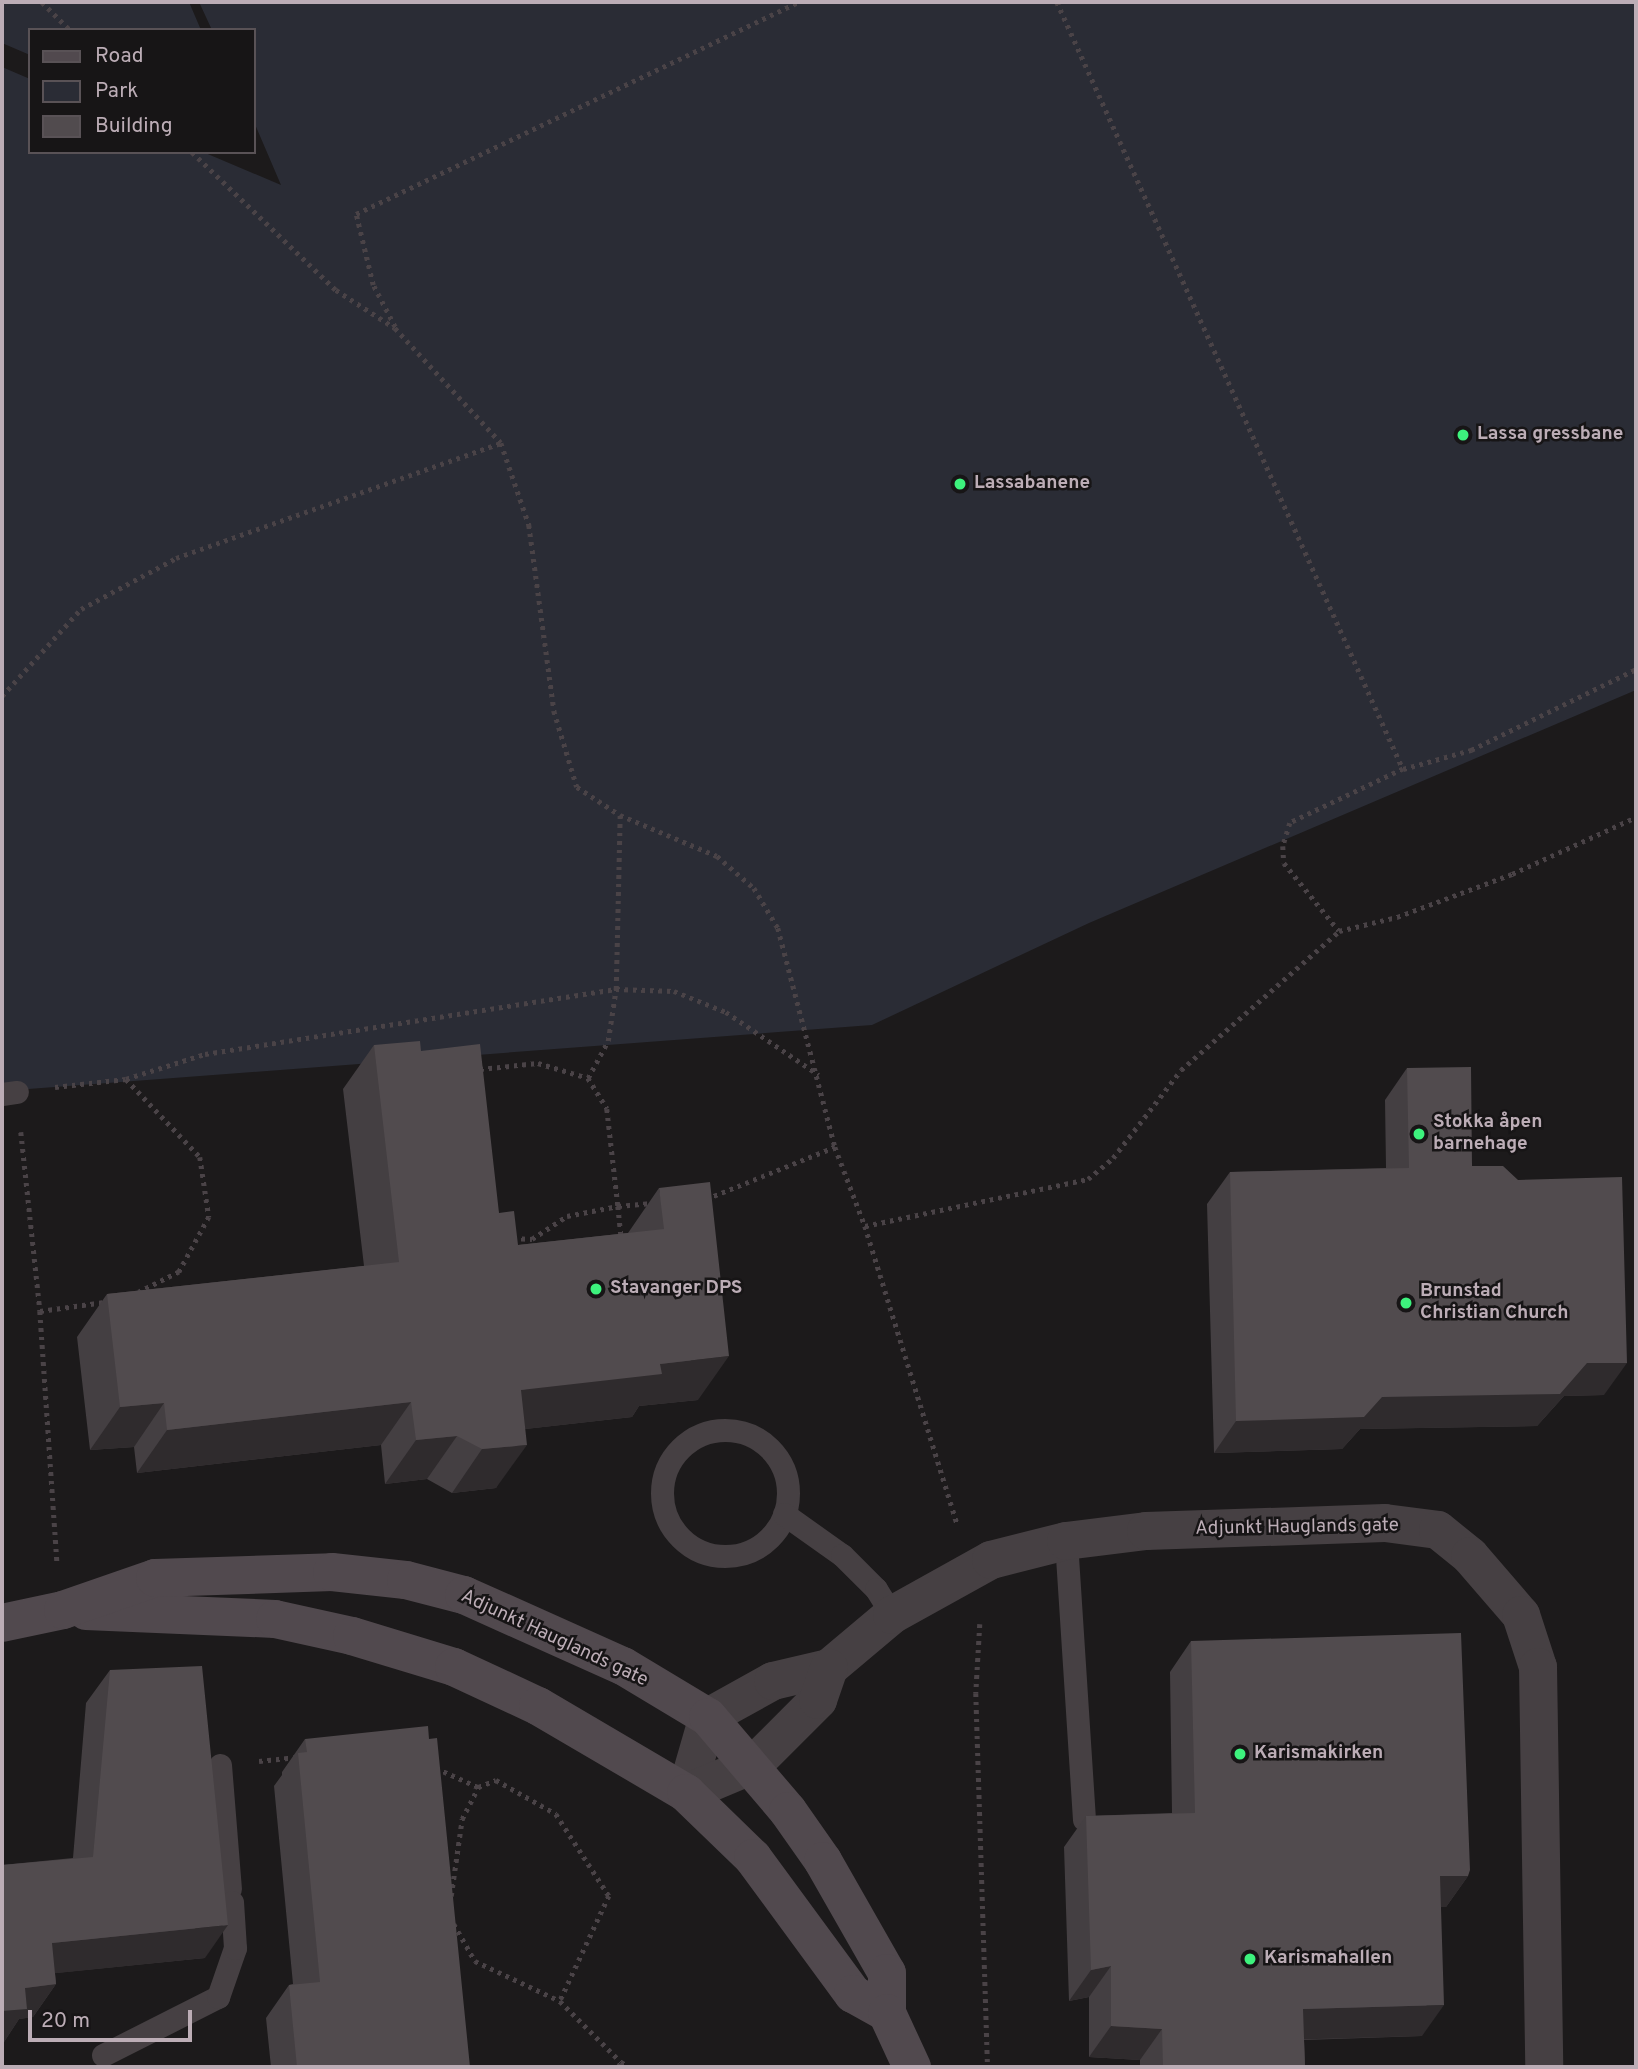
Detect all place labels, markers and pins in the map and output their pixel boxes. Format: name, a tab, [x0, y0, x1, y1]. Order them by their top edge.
place label: Lassa gressbane	[1477, 424, 1623, 446]
marker: Lassa gressbane	[1455, 427, 1471, 443]
place label: Lassabanene	[974, 473, 1090, 495]
marker: Lassabanene	[952, 476, 968, 492]
place label: Stokka åpen barnehage	[1433, 1112, 1542, 1156]
marker: Stokka åpen barnehage	[1411, 1126, 1427, 1142]
place label: Stavanger DPS	[610, 1278, 742, 1300]
marker: Stavanger DPS	[588, 1281, 604, 1297]
place label: Brunstad Christian Church	[1420, 1281, 1569, 1325]
marker: Brunstad Christian Church	[1398, 1295, 1414, 1311]
place label: Karismakirken	[1254, 1743, 1383, 1765]
marker: Karismakirken	[1232, 1746, 1248, 1762]
place label: Karismahallen	[1264, 1948, 1392, 1970]
marker: Karismahallen	[1242, 1951, 1258, 1967]

